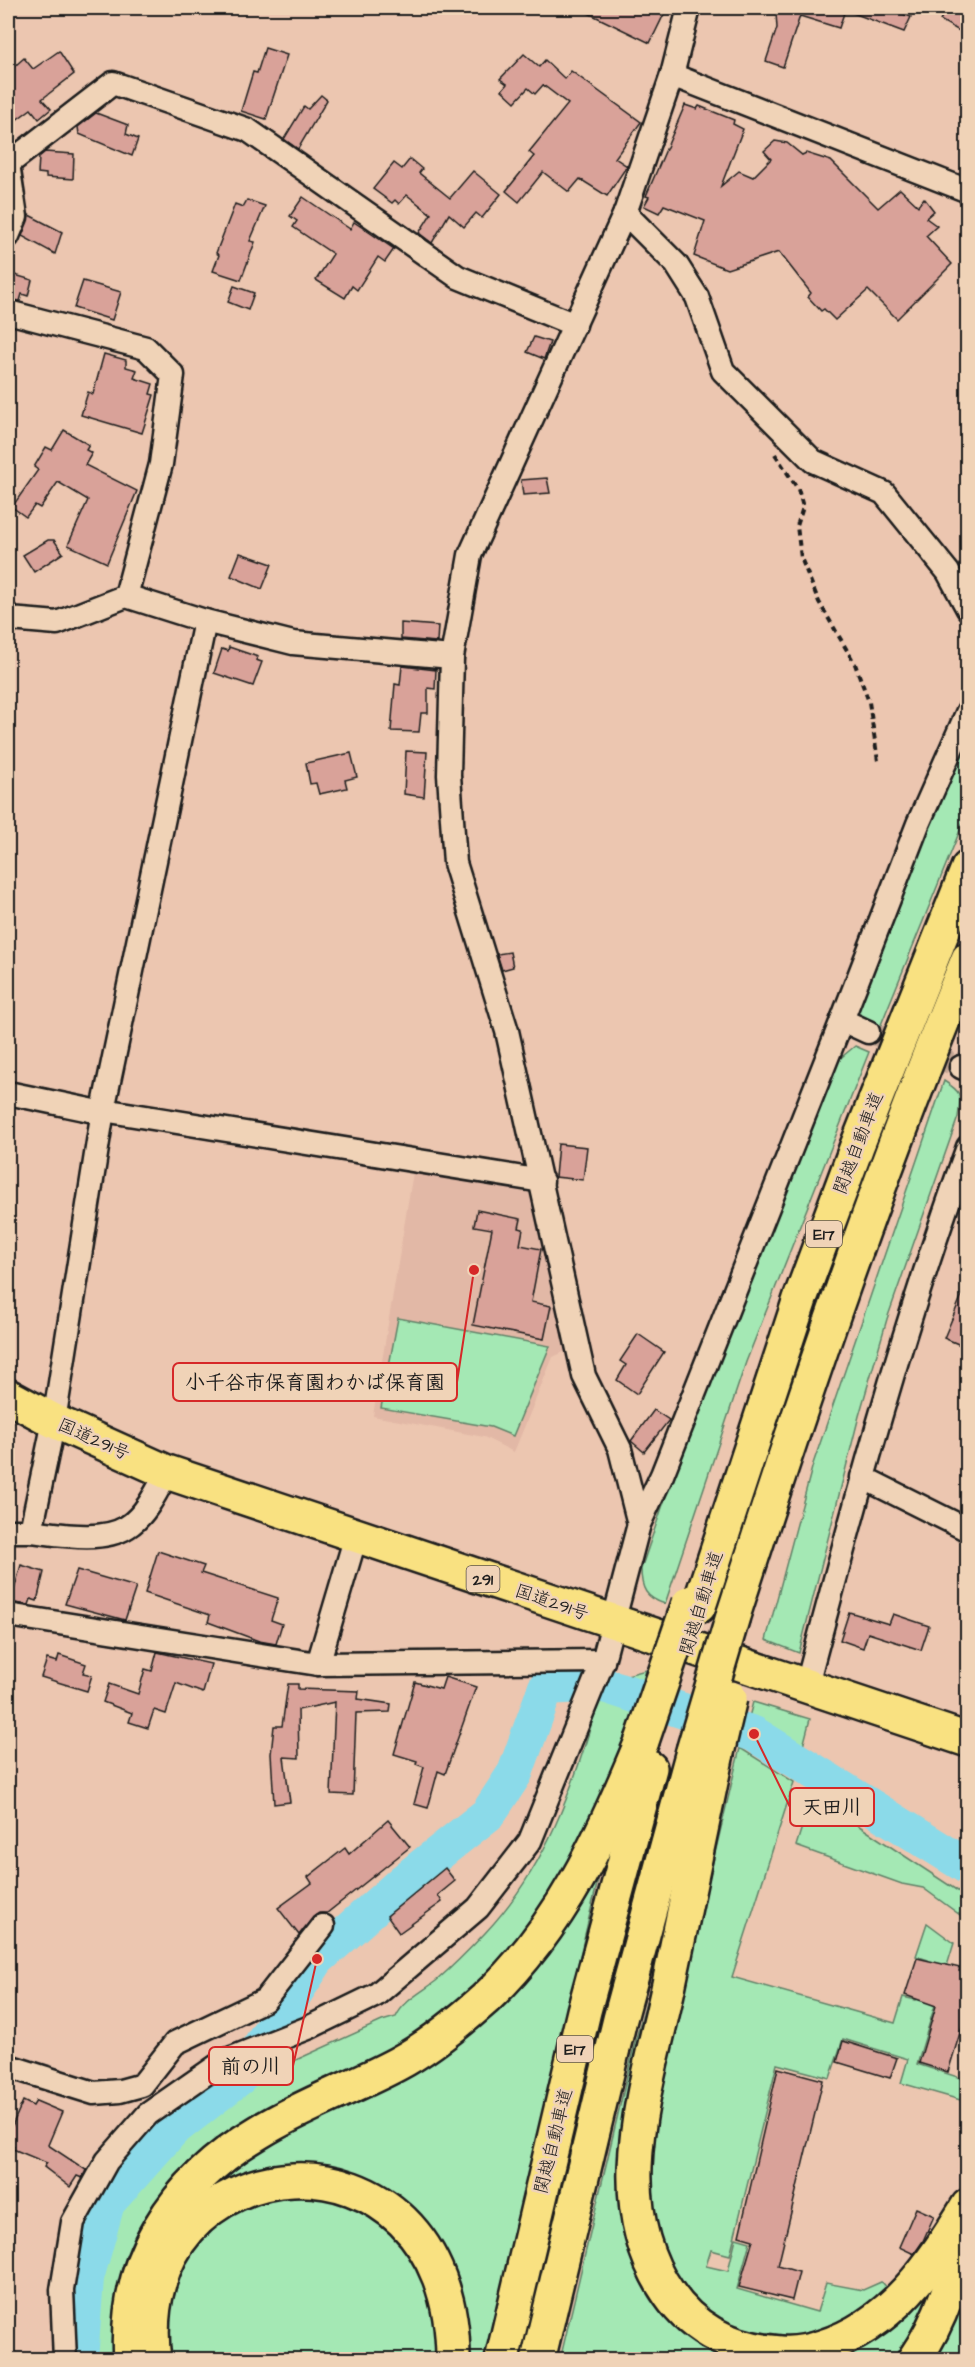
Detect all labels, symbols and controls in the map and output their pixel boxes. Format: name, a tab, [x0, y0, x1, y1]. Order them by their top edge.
street label: 関越自動車道	[827, 1088, 889, 1198]
road number: E17	[806, 1221, 842, 1247]
callout: 小千谷市保育園わかば保育園	[173, 1363, 457, 1401]
text: 小千谷市保育園わかば保育園	[185, 1369, 445, 1397]
street label: 国道291号	[54, 1412, 134, 1467]
street label: 関越自動車道	[674, 1548, 729, 1658]
road number: 291	[466, 1566, 500, 1592]
street label: 国道291号	[511, 1578, 592, 1627]
callout: 天田川	[790, 1788, 874, 1826]
text: 天田川	[802, 1794, 862, 1822]
road number: E17	[557, 2036, 593, 2062]
callout: 前の川	[209, 2047, 293, 2085]
text: 前の川	[221, 2053, 281, 2081]
street label: 関越自動車道	[528, 2086, 579, 2197]

